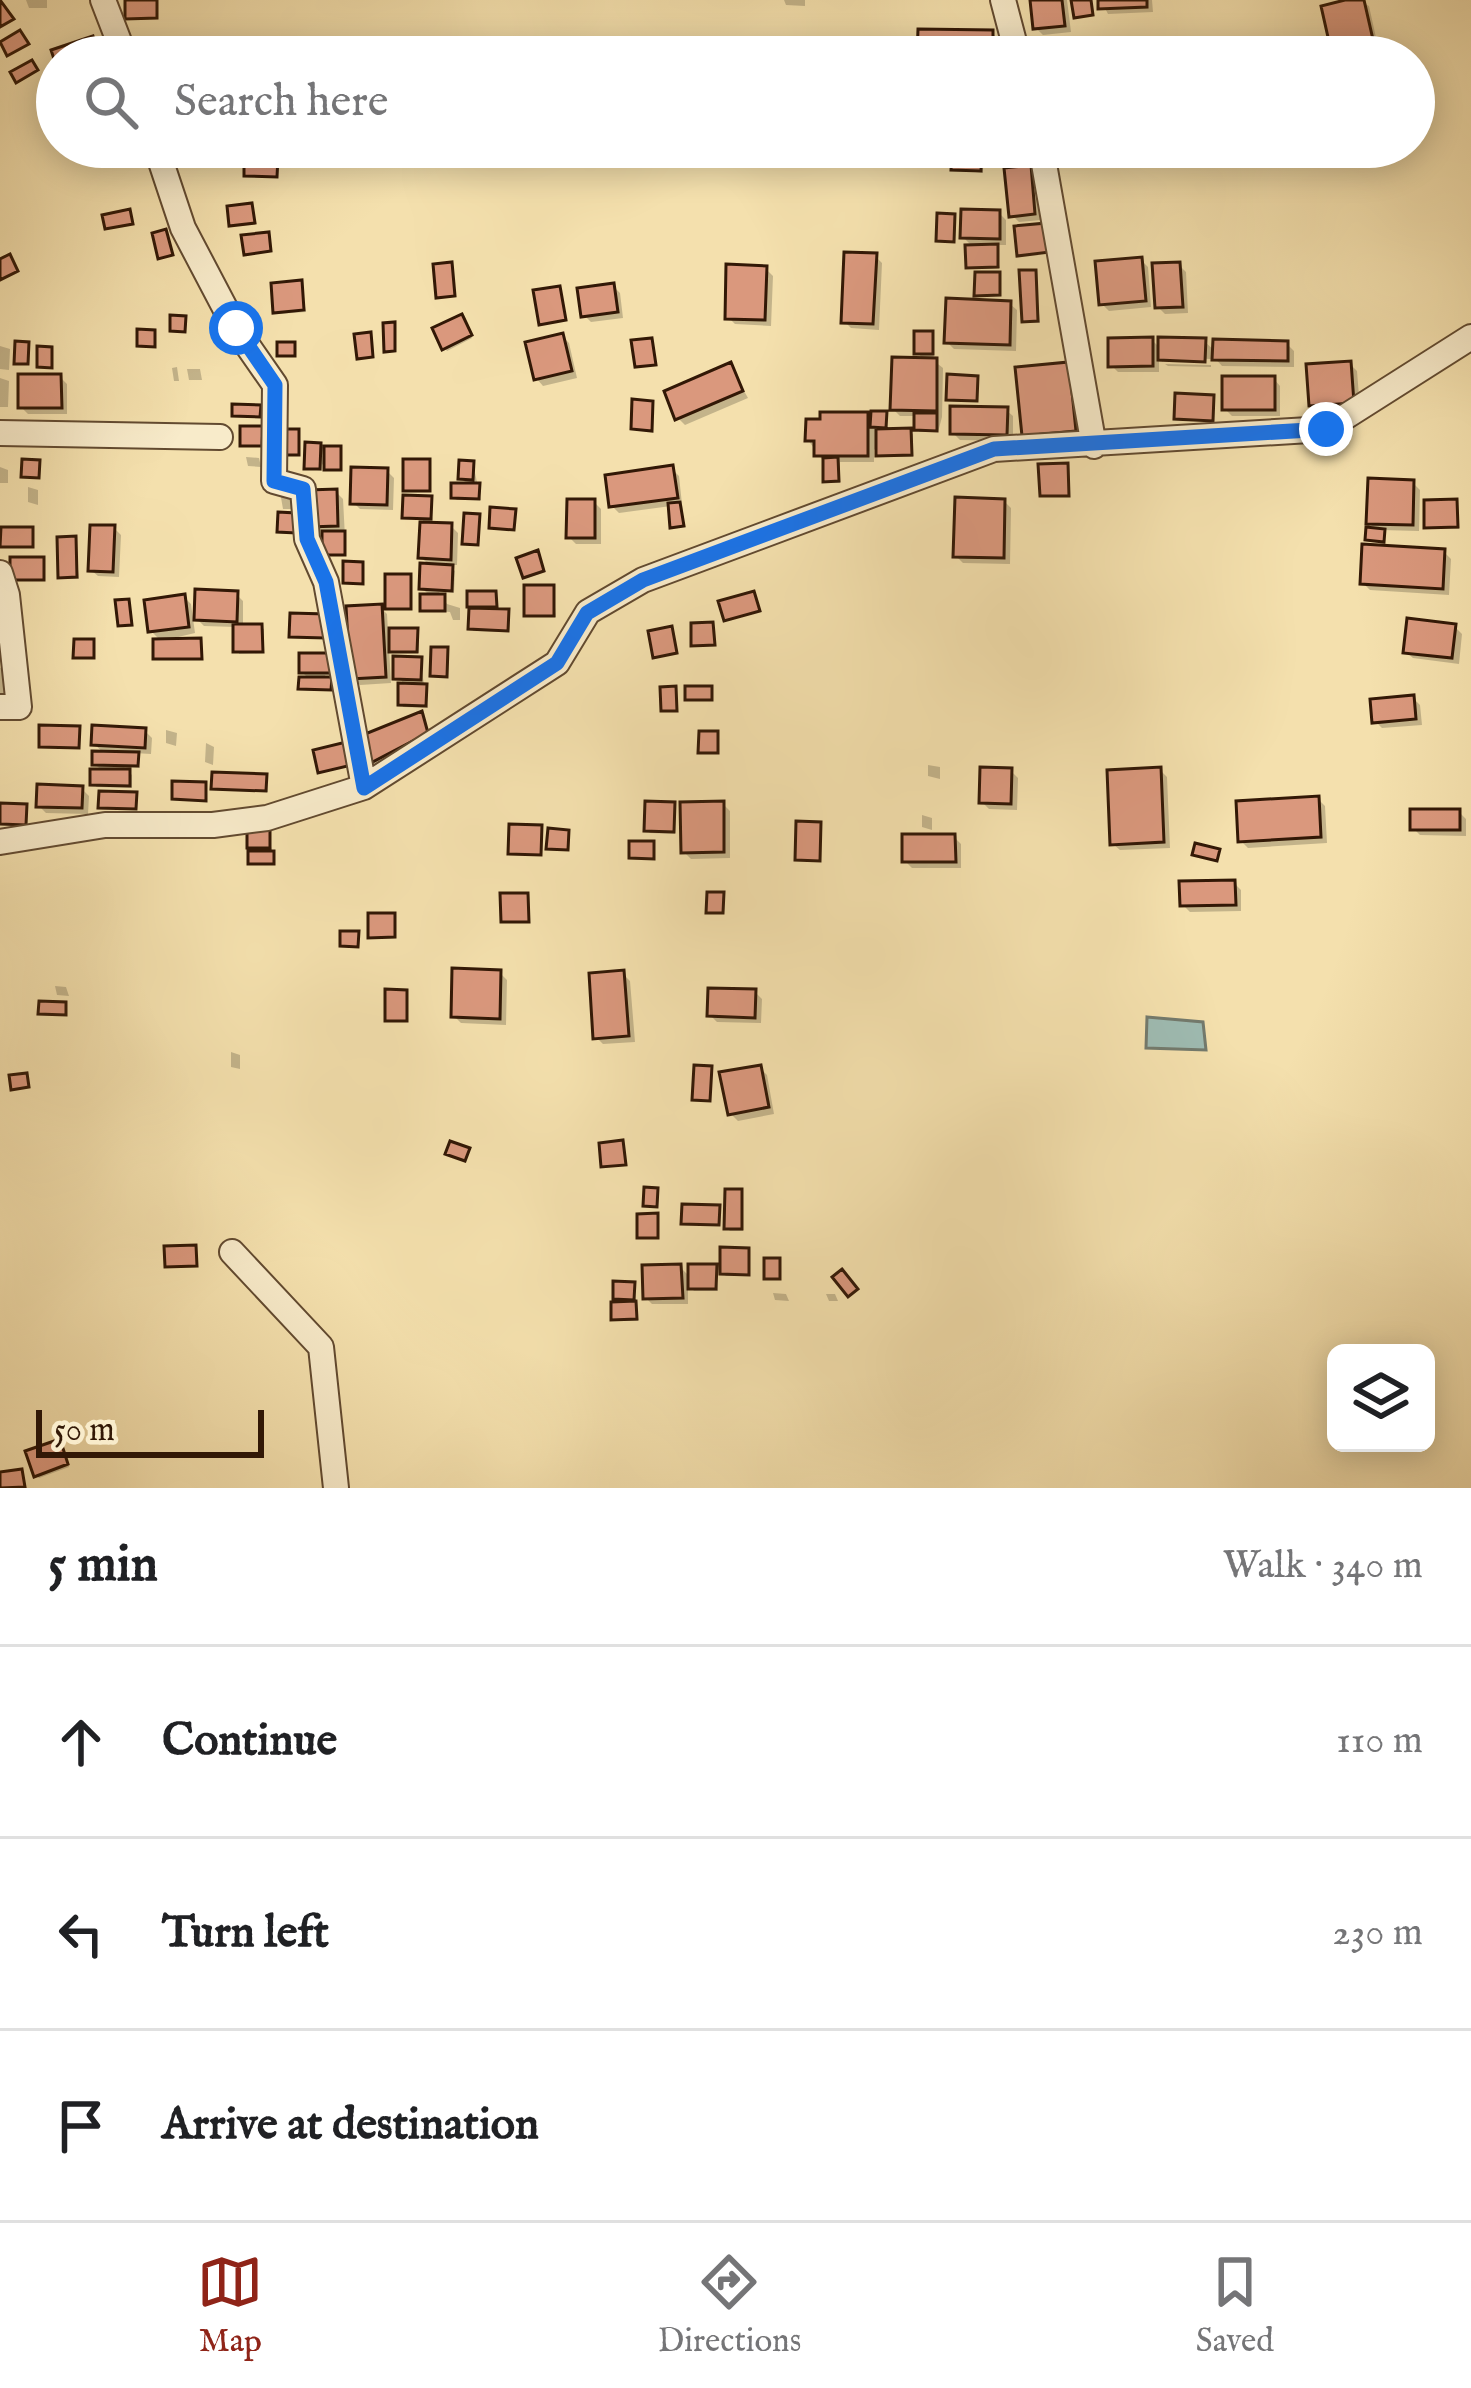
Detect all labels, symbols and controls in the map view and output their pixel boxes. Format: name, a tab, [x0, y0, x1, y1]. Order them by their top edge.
search box	[36, 36, 1435, 168]
icon: search	[78, 69, 144, 135]
text: Search here	[174, 74, 388, 131]
route start	[209, 301, 263, 355]
route end	[1299, 402, 1353, 456]
map controls	[1327, 1344, 1435, 1452]
button: layers	[1327, 1344, 1435, 1452]
scale bar	[36, 1404, 264, 1457]
text: 50 m	[54, 1410, 115, 1452]
text: 5 min	[48, 1534, 158, 1599]
text: Walk · 340 m	[1223, 1542, 1423, 1591]
icon: ahead	[48, 1709, 114, 1775]
text: Continue	[162, 1713, 337, 1770]
text: 110 m	[1336, 1717, 1423, 1766]
icon: left	[48, 1901, 114, 1967]
text: Turn left	[162, 1905, 329, 1962]
text: 230 m	[1332, 1909, 1423, 1958]
icon: arrive	[48, 2093, 114, 2159]
text: Arrive at destination	[162, 2097, 539, 2154]
tab: Map	[197, 2249, 263, 2363]
tab: Directions	[658, 2249, 801, 2363]
tab: Saved	[1196, 2249, 1274, 2363]

